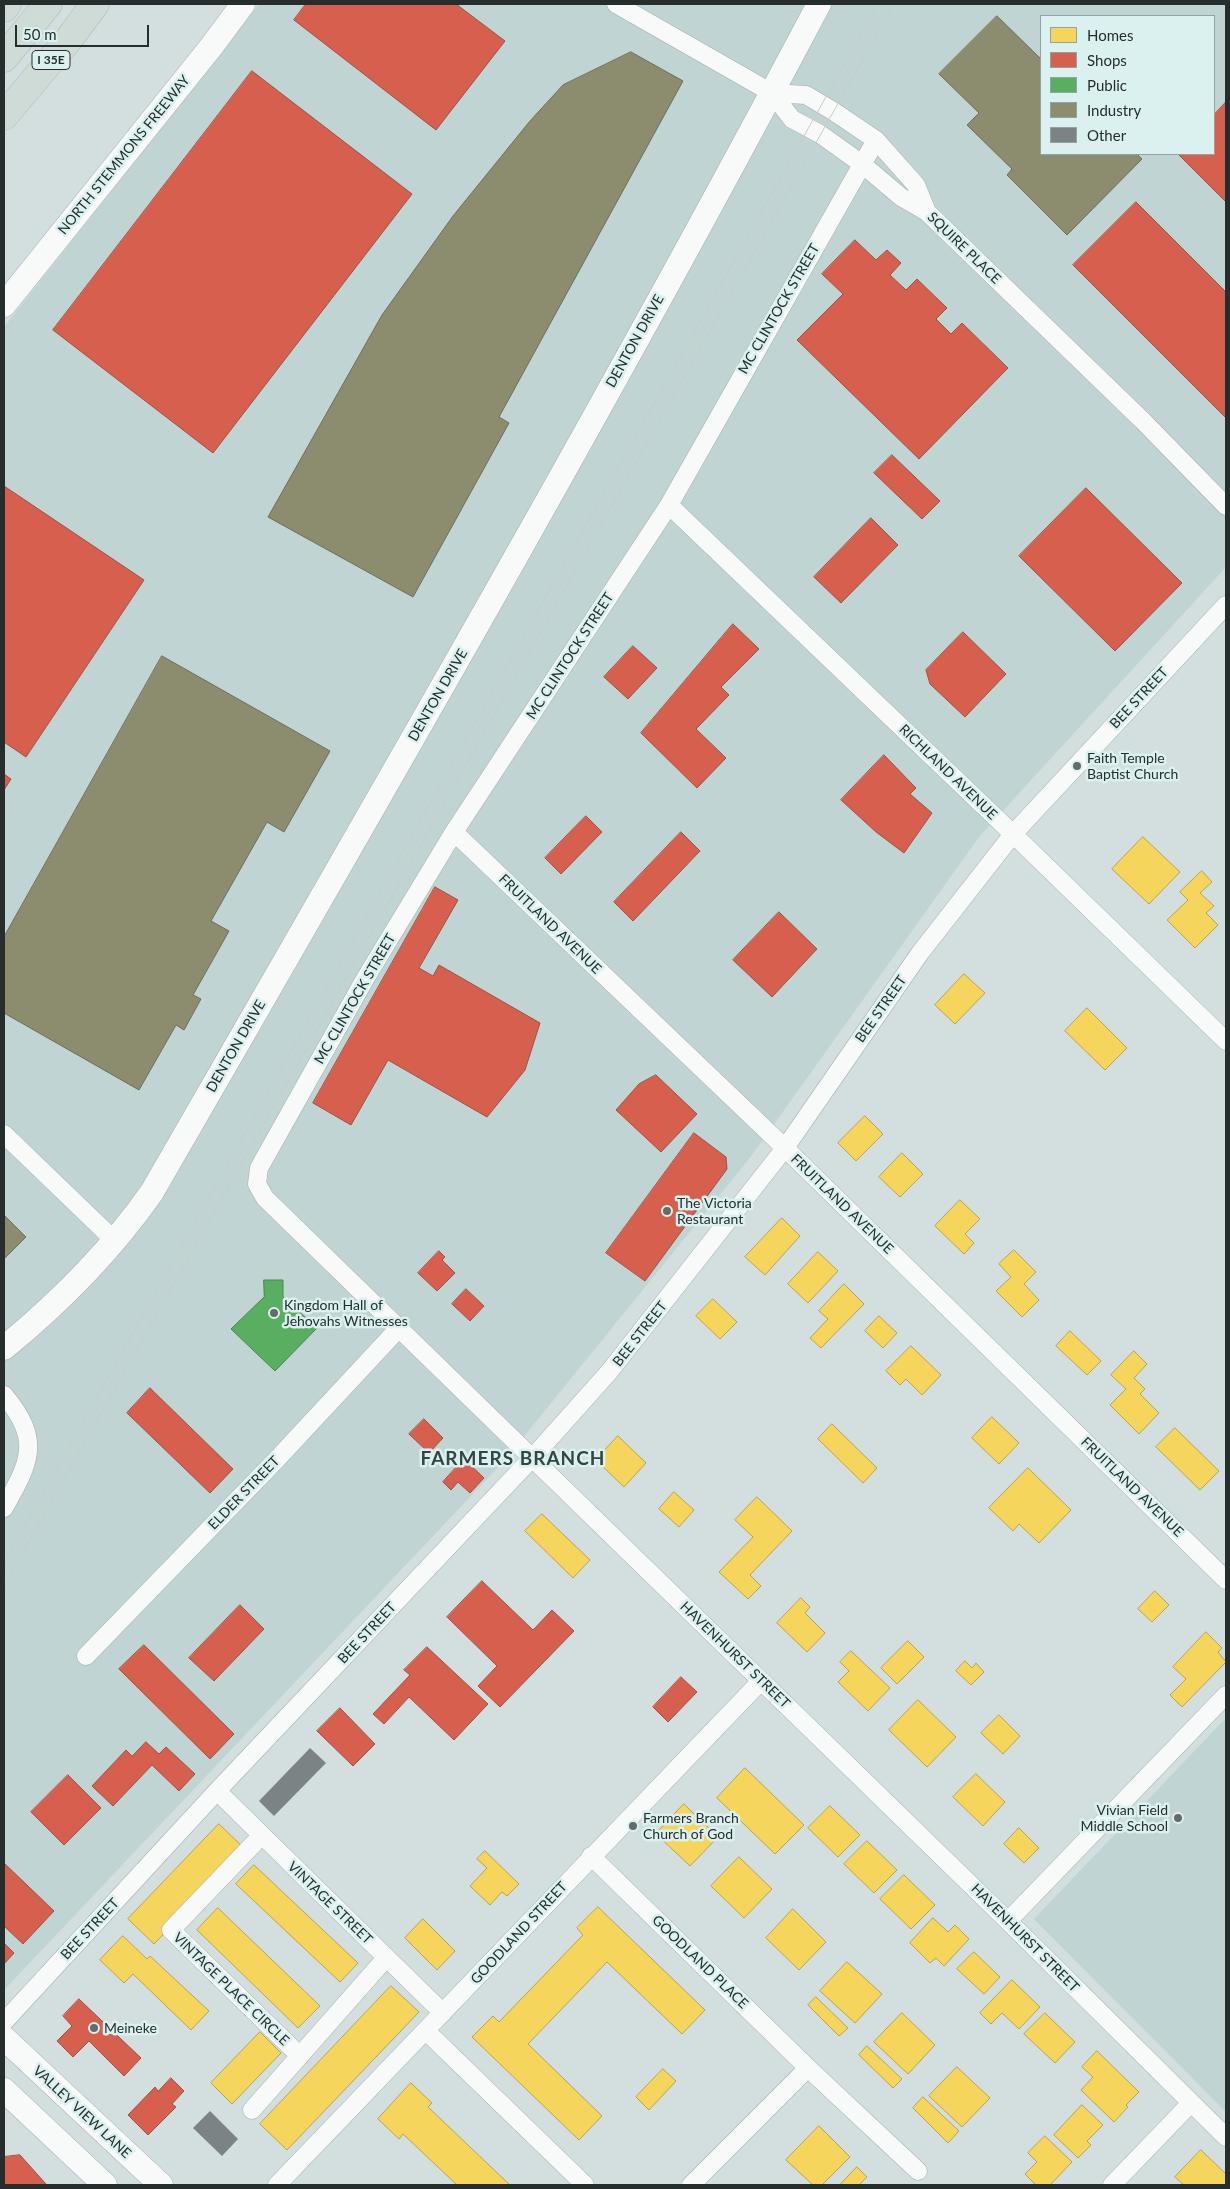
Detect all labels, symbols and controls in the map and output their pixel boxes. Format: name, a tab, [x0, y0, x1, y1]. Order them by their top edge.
scale bar	[18, 15, 151, 47]
legend	[1040, 15, 1215, 155]
text: 50 m	[23, 25, 57, 43]
text: Homes	[1087, 26, 1133, 44]
road number: I 35E	[32, 50, 70, 70]
text: Shops	[1087, 51, 1127, 69]
street label: NORTH STEMMONS FREEWAY	[55, 72, 193, 238]
text: Public	[1087, 76, 1127, 94]
text: Industry	[1087, 101, 1141, 119]
text: Other	[1087, 126, 1126, 144]
street label: SQUIRE PLACE	[924, 209, 1004, 287]
street label: MC CLINTOCK STREET	[735, 241, 823, 377]
street label: DENTON DRIVE	[603, 292, 667, 390]
street label: MC CLINTOCK STREET	[523, 590, 617, 722]
street label: DENTON DRIVE	[405, 646, 471, 744]
street label: BEE STREET	[1106, 664, 1172, 732]
street label: RICHLAND AVENUE	[896, 721, 1000, 823]
place label: Faith Temple Baptist Church	[1087, 750, 1178, 782]
marker: Faith Temple Baptist Church	[1071, 760, 1083, 772]
street label: FRUITLAND AVENUE	[495, 871, 605, 977]
street label: MC CLINTOCK STREET	[311, 931, 399, 1067]
street label: BEE STREET	[852, 972, 910, 1046]
street label: DENTON DRIVE	[203, 997, 269, 1095]
street label: FRUITLAND AVENUE	[787, 1151, 897, 1257]
place label: The Victoria Restaurant	[677, 1195, 752, 1228]
marker: The Victoria Restaurant	[661, 1205, 673, 1217]
place label: Kingdom Hall of Jehovahs Witnesses	[284, 1297, 408, 1330]
street label: BEE STREET	[609, 1298, 671, 1370]
marker: Kingdom Hall of Jehovahs Witnesses	[268, 1307, 280, 1319]
street label: FRUITLAND AVENUE	[1077, 1434, 1187, 1540]
district label: FARMERS BRANCH	[419, 1448, 607, 1470]
street label: ELDER STREET	[205, 1453, 283, 1533]
street label: HAVENHURST STREET	[677, 1598, 793, 1712]
street label: BEE STREET	[334, 1599, 400, 1667]
place label: Vivian Field Middle School	[1081, 1802, 1168, 1834]
place label: Farmers Branch Church of God	[643, 1810, 739, 1842]
marker: Vivian Field Middle School	[1172, 1812, 1184, 1824]
marker: Farmers Branch Church of God	[627, 1820, 639, 1832]
street label: VINTAGE STREET	[284, 1858, 376, 1948]
street label: GOODLAND STREET	[467, 1878, 571, 1988]
street label: HAVENHURST STREET	[967, 1880, 1083, 1996]
street label: BEE STREET	[57, 1895, 123, 1963]
street label: GOODLAND PLACE	[648, 1912, 752, 2012]
street label: VINTAGE PLACE CIRCLE	[169, 1929, 293, 2049]
place label: Meineke	[104, 2020, 157, 2036]
marker: Meineke	[88, 2022, 100, 2034]
street label: VALLEY VIEW LANE	[29, 2062, 135, 2162]

